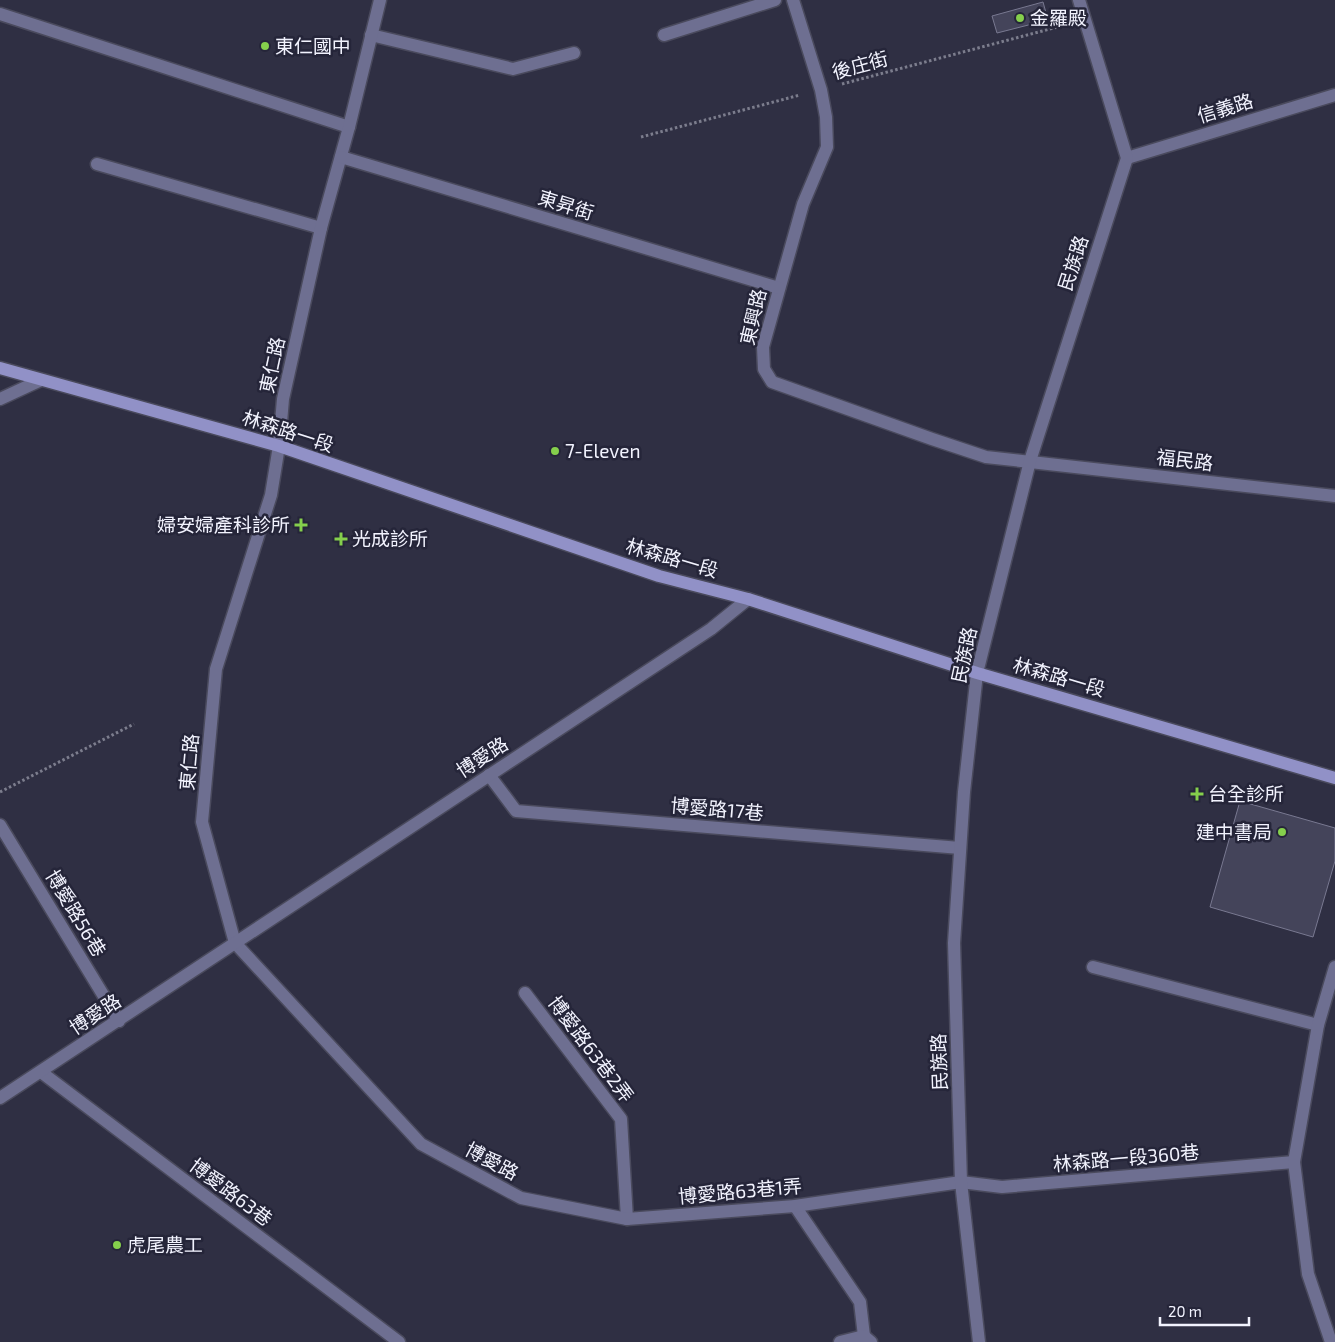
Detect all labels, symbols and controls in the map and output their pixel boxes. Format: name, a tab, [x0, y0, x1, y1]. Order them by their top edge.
place label: 金羅殿	[1030, 6, 1087, 29]
marker: 金羅殿	[1014, 12, 1026, 24]
place label: 東仁國中	[275, 34, 351, 57]
marker: 東仁國中	[259, 40, 271, 52]
street label: 後庄街	[829, 46, 890, 83]
street label: 信義路	[1194, 88, 1255, 127]
street label: 東昇街	[536, 185, 597, 224]
street label: 民族路	[1053, 232, 1092, 294]
street label: 東興路	[735, 287, 770, 347]
street label: 東仁路	[254, 335, 289, 395]
street label: 林森路一段	[239, 405, 337, 456]
place label: 7-Eleven	[565, 439, 641, 462]
marker: 7-Eleven	[549, 445, 561, 457]
street label: 福民路	[1155, 445, 1215, 474]
place label: 婦安婦產科診所	[157, 513, 290, 536]
marker: 婦安婦產科診所	[294, 518, 308, 532]
place label: 光成診所	[352, 527, 428, 550]
marker: 光成診所	[334, 532, 348, 546]
street label: 林森路一段	[623, 533, 721, 582]
street label: 民族路	[946, 625, 981, 685]
street label: 林森路一段	[1010, 652, 1108, 701]
street label: 博愛路	[452, 731, 512, 782]
street label: 東仁路	[175, 733, 202, 791]
place label: 台全診所	[1208, 782, 1284, 805]
marker: 台全診所	[1190, 787, 1204, 801]
street label: 博愛路17巷	[670, 793, 765, 824]
place label: 建中書局	[1196, 820, 1272, 843]
marker: 建中書局	[1276, 826, 1288, 838]
street label: 博愛路56巷	[42, 865, 111, 960]
street label: 博愛路	[65, 988, 125, 1039]
street label: 博愛路63巷2弄	[544, 991, 639, 1106]
street label: 民族路	[926, 1033, 951, 1091]
street label: 博愛路	[462, 1137, 523, 1184]
street label: 林森路一段360巷	[1052, 1140, 1200, 1175]
street label: 博愛路63巷	[185, 1153, 277, 1230]
street label: 博愛路63巷1弄	[677, 1174, 803, 1207]
place label: 虎尾農工	[127, 1233, 203, 1256]
marker: 虎尾農工	[111, 1239, 123, 1251]
scale bar	[1160, 1294, 1249, 1326]
text: 20 m	[1168, 1302, 1202, 1320]

